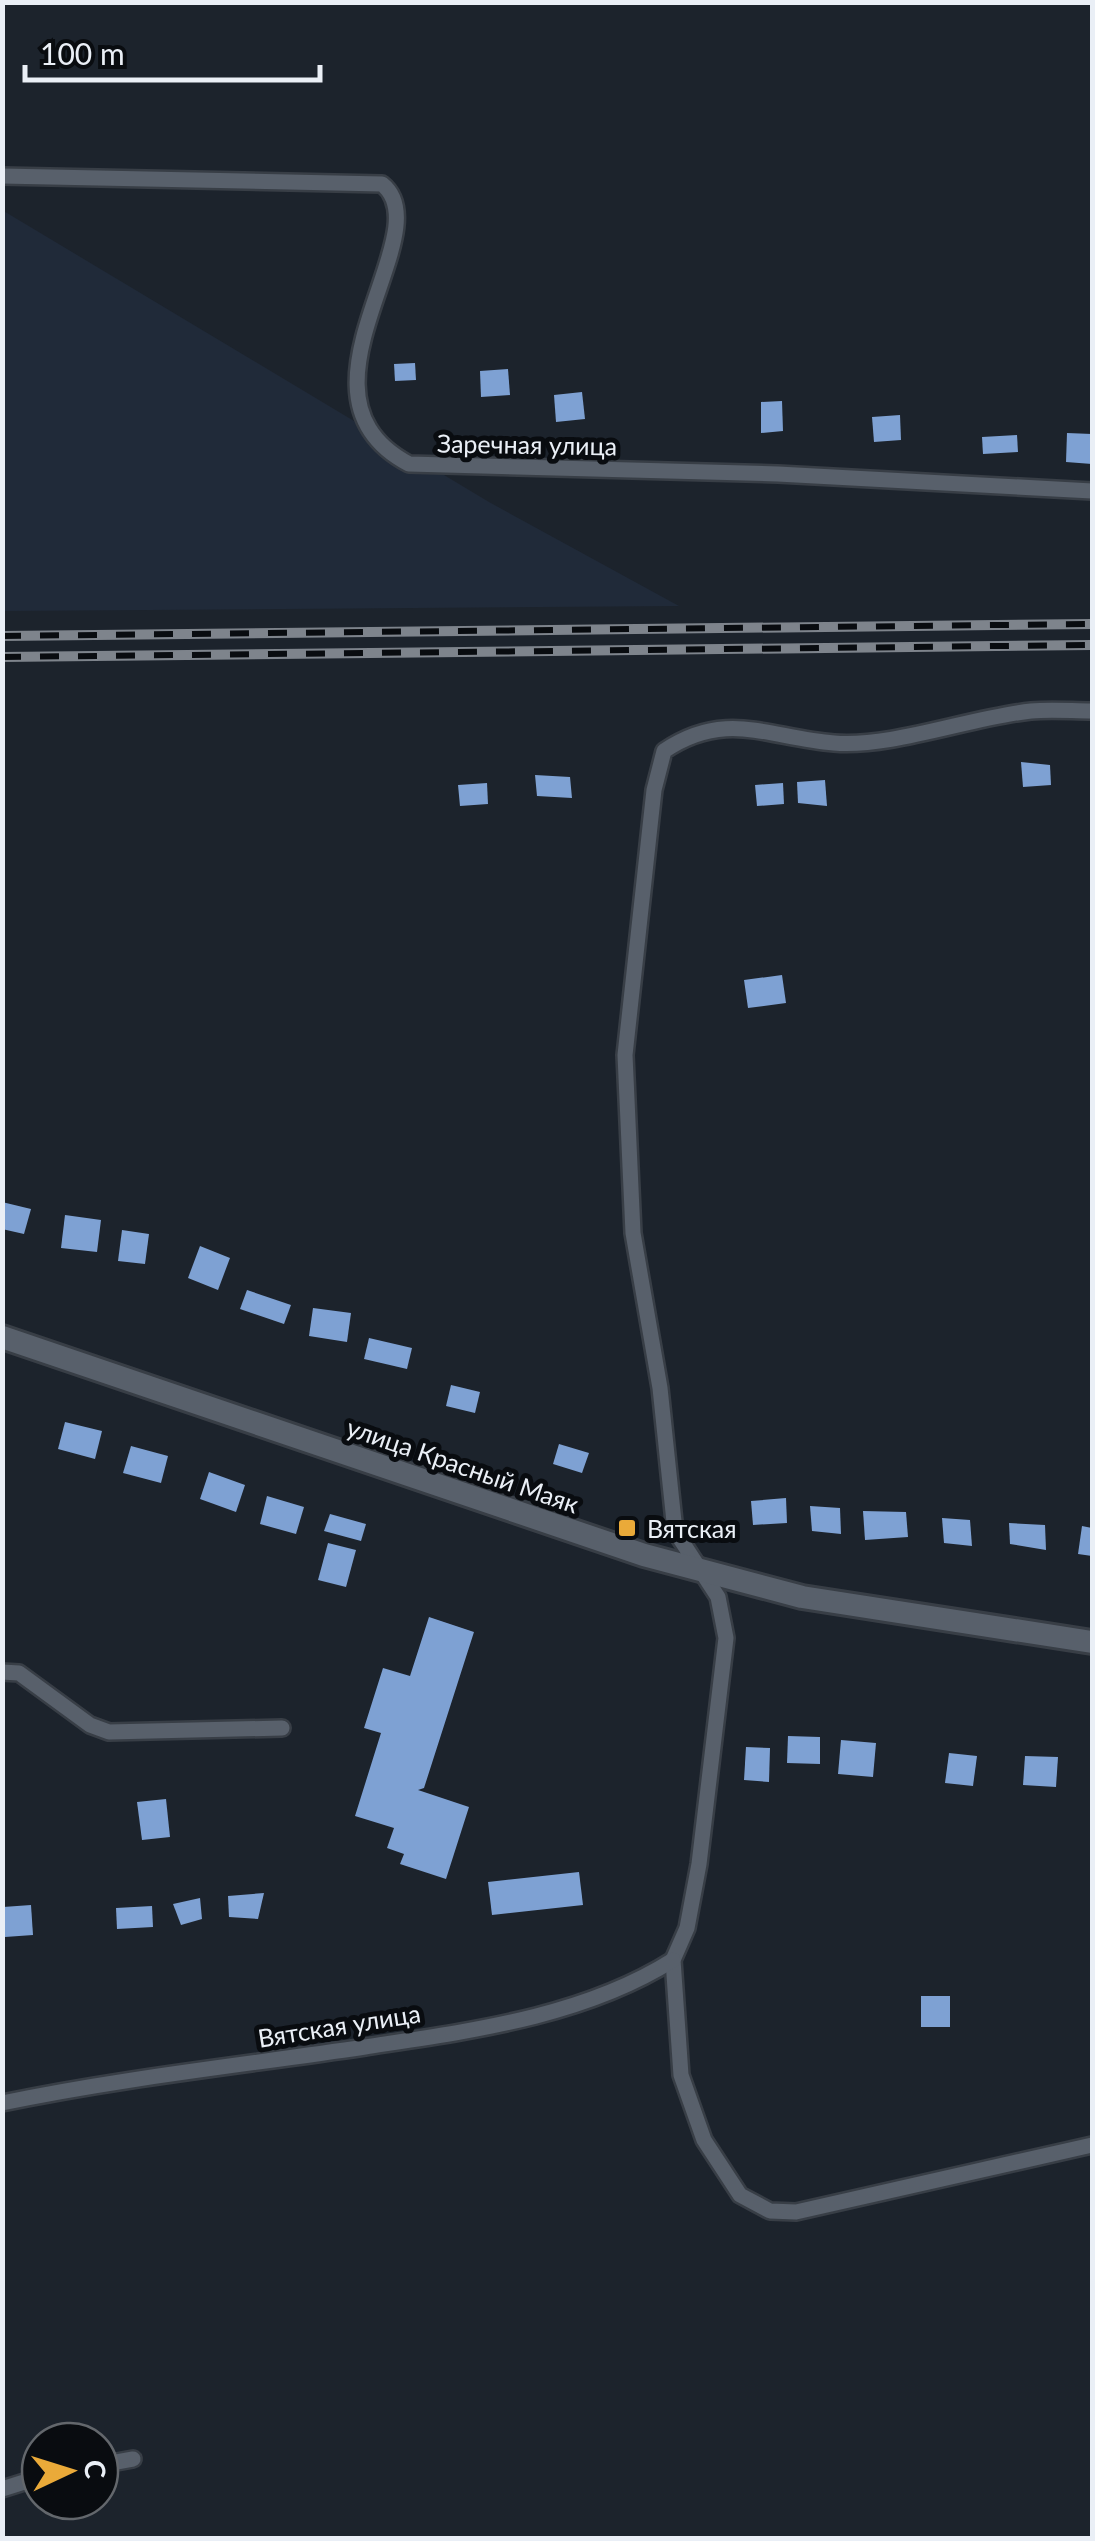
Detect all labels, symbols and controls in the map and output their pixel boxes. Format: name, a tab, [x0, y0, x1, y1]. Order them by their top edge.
scale bar	[25, 20, 320, 82]
text: 100 m	[40, 35, 125, 71]
street label: Заречная улица	[437, 427, 617, 461]
street label: улица Красный Маяк	[343, 1411, 583, 1519]
place label: Вятская	[647, 1513, 737, 1543]
marker: Вятская	[616, 1517, 638, 1539]
street label: Вятская улица	[256, 1997, 422, 2053]
north arrow	[20, 2421, 120, 2521]
text: С	[78, 2459, 114, 2480]

